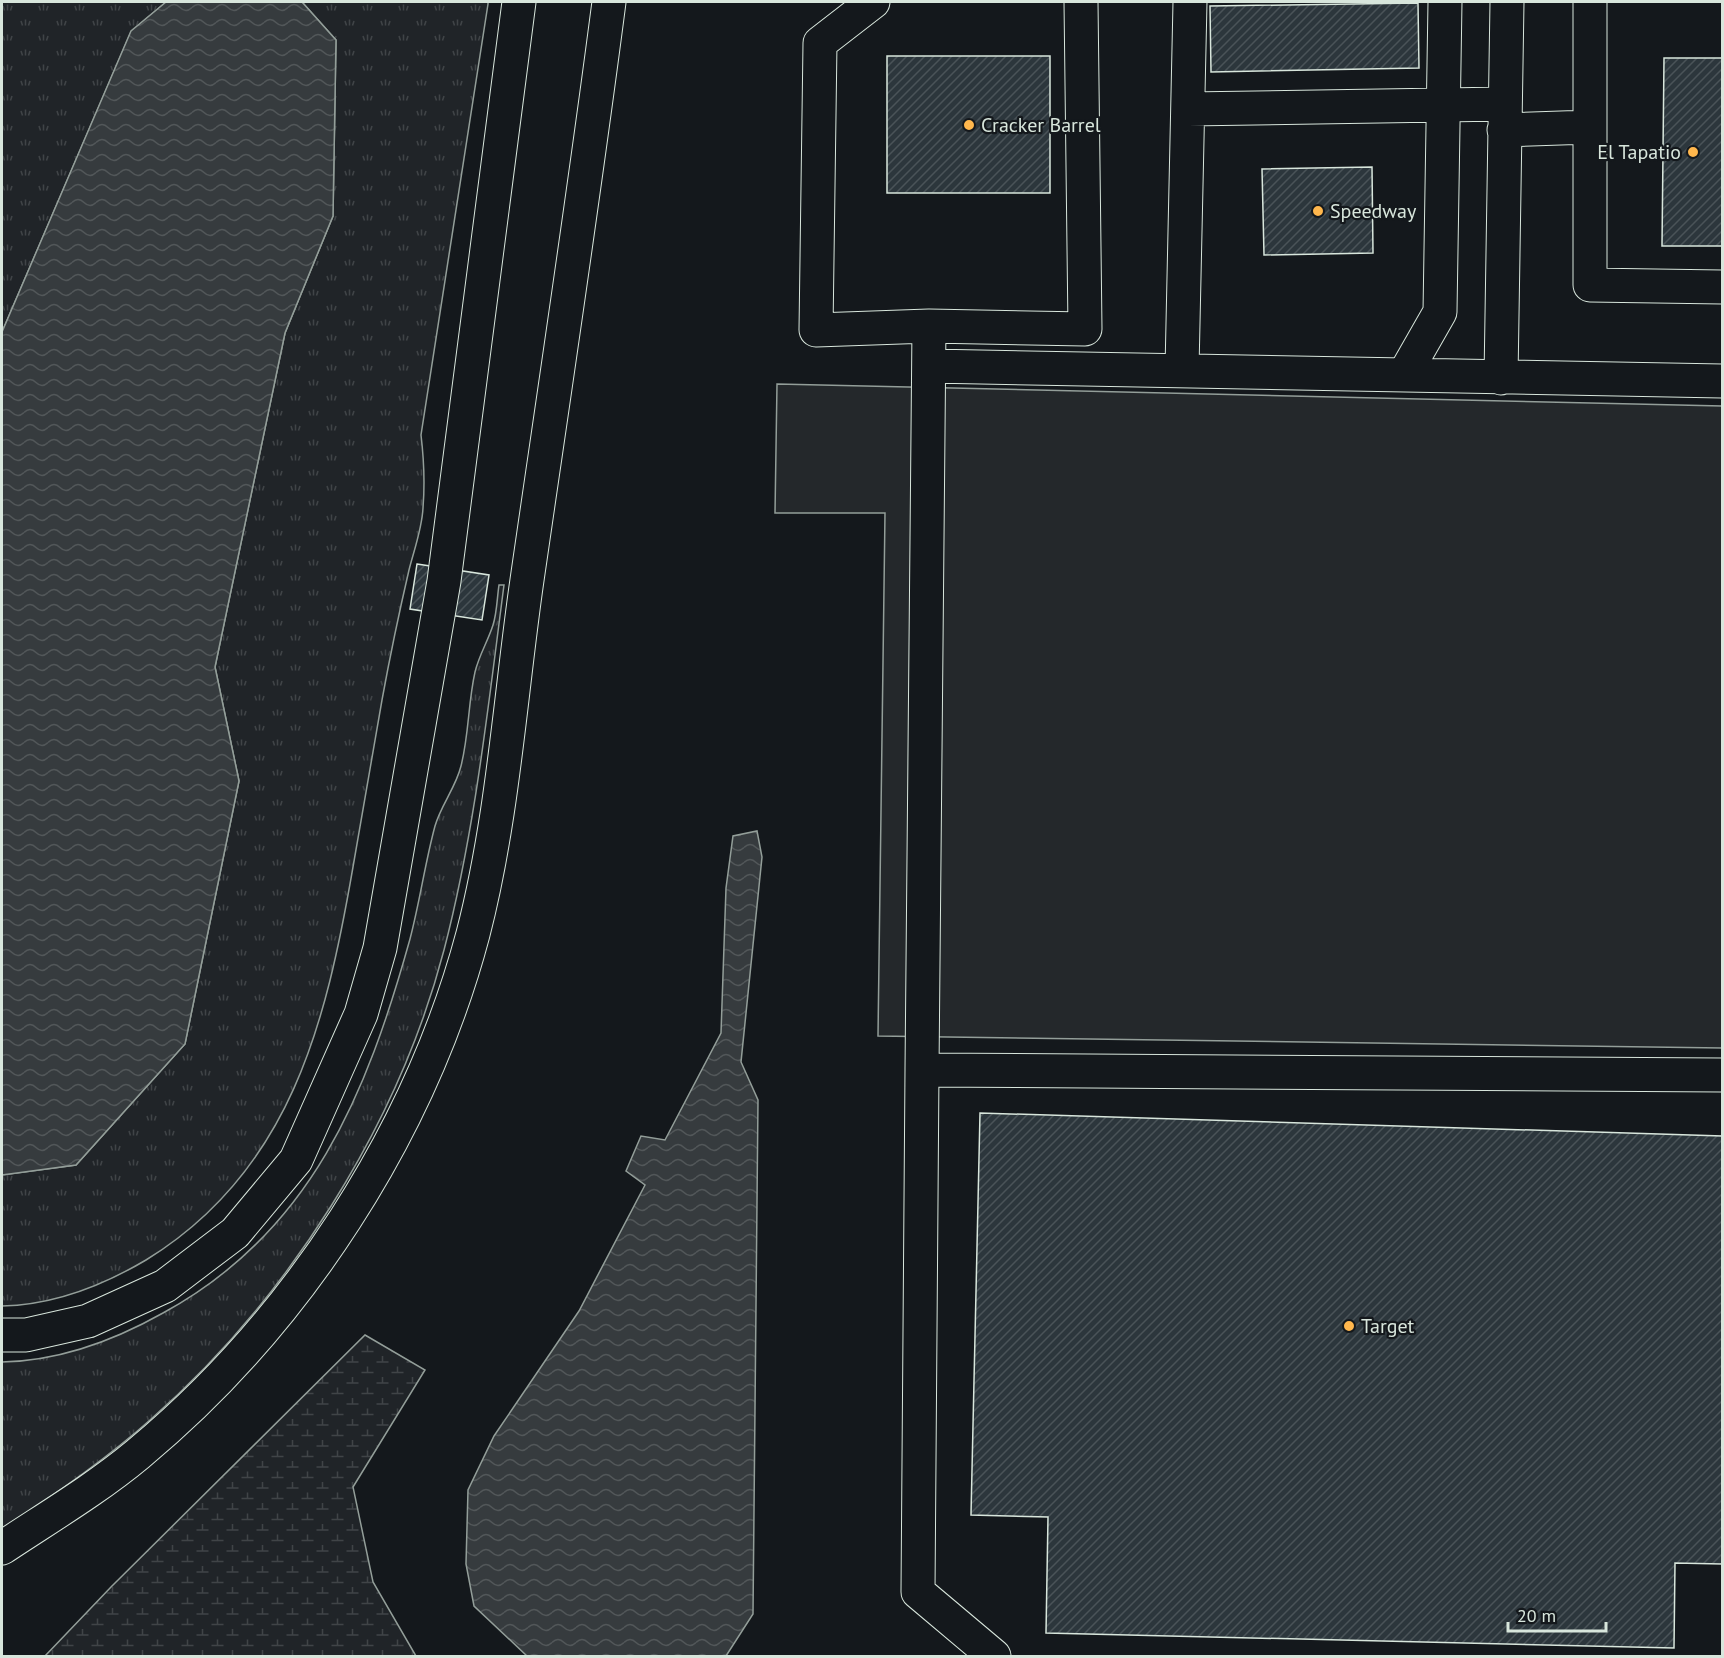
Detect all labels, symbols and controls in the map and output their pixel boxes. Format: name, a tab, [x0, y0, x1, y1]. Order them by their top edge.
place label: Cracker Barrel	[981, 112, 1101, 138]
marker: Cracker Barrel	[962, 118, 976, 132]
place label: El Tapatio	[1597, 139, 1681, 165]
marker: El Tapatio	[1686, 145, 1700, 159]
place label: Speedway	[1330, 198, 1417, 224]
marker: Speedway	[1311, 204, 1325, 218]
place label: Target	[1361, 1313, 1415, 1339]
marker: Target	[1342, 1319, 1356, 1333]
scale bar	[1508, 1595, 1606, 1633]
text: 20 m	[1517, 1604, 1556, 1627]

